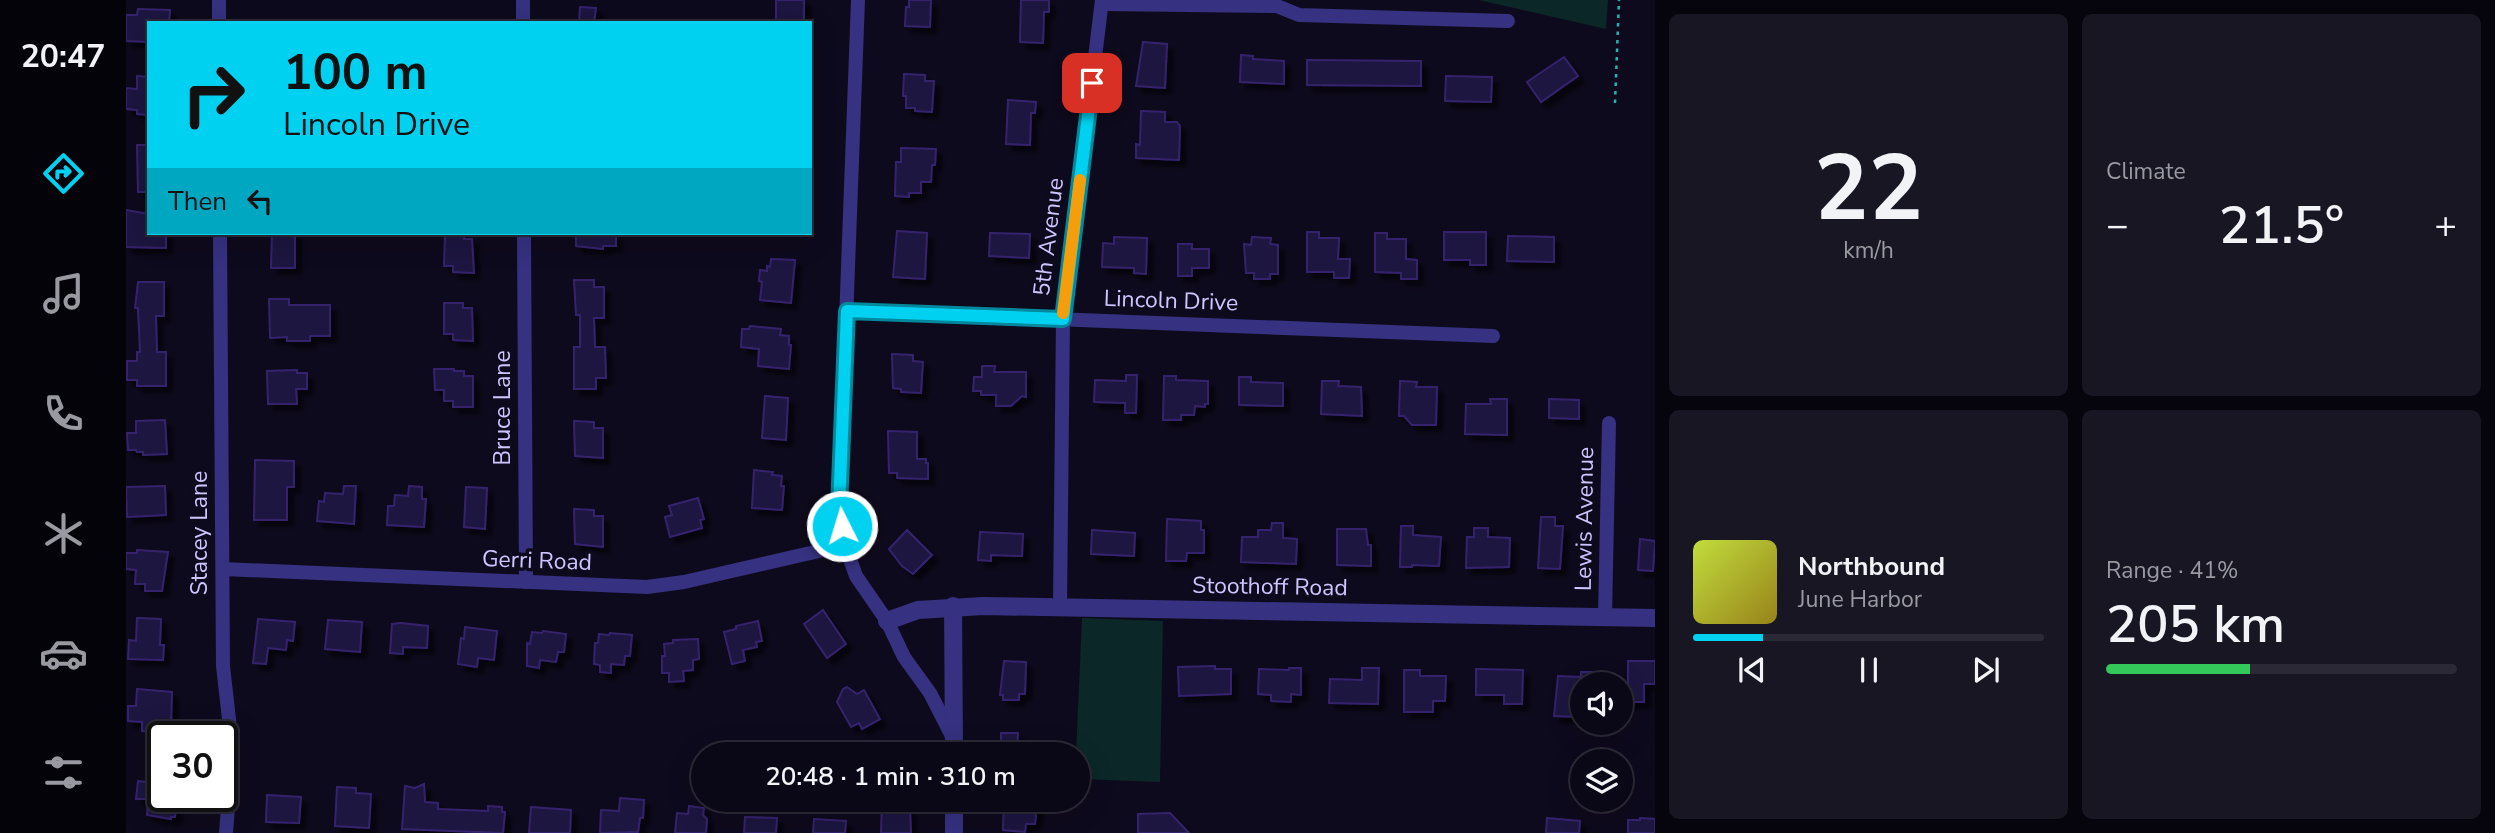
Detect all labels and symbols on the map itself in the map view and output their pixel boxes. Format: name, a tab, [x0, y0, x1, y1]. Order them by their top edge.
pin	[1062, 53, 1122, 113]
street label: 5th Avenue	[1026, 176, 1071, 298]
street label: Lincoln Drive	[1103, 283, 1239, 318]
street label: Bruce Lane	[487, 350, 518, 466]
street label: Lewis Avenue	[1568, 447, 1601, 591]
street label: Stacey Lane	[184, 471, 215, 595]
position arrow	[805, 489, 879, 563]
street label: Gerri Road	[481, 543, 593, 578]
street label: Stoothoff Road	[1192, 570, 1348, 603]
speed limit sign: 30	[147, 721, 238, 812]

